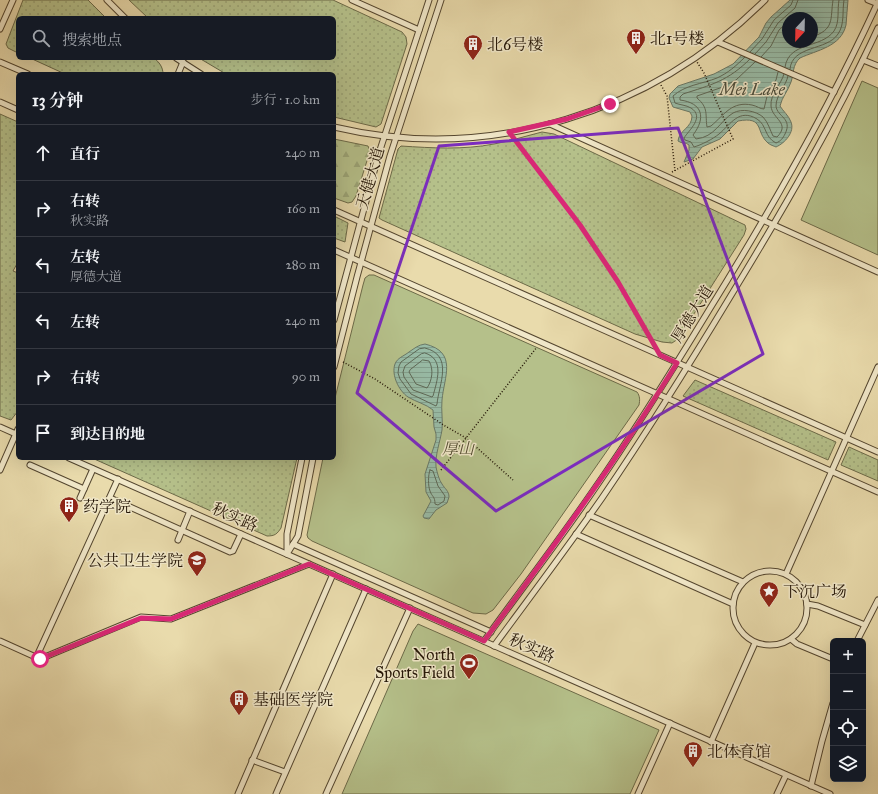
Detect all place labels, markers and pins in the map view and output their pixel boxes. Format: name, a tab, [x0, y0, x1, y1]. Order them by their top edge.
building icon: 北1号楼	[625, 27, 647, 55]
place label: 北1号楼	[650, 29, 704, 48]
building icon: 北6号楼	[462, 33, 484, 61]
place label: 北6号楼	[487, 35, 543, 54]
building icon: 药学院	[58, 495, 80, 523]
place label: 药学院	[83, 497, 131, 516]
school or university icon: 公共卫生学院	[186, 549, 208, 577]
place label: 公共卫生学院	[87, 551, 183, 570]
place icon: 下沉广场	[758, 580, 780, 608]
place label: 下沉广场	[783, 582, 847, 601]
place label: North Sports Field	[375, 645, 455, 682]
sports icon: North Sports Field	[458, 652, 480, 680]
building icon: 基础医学院	[228, 688, 250, 716]
place label: 基础医学院	[253, 690, 333, 709]
building icon: 北体育馆	[682, 740, 704, 768]
place label: 北体育馆	[707, 742, 771, 761]

